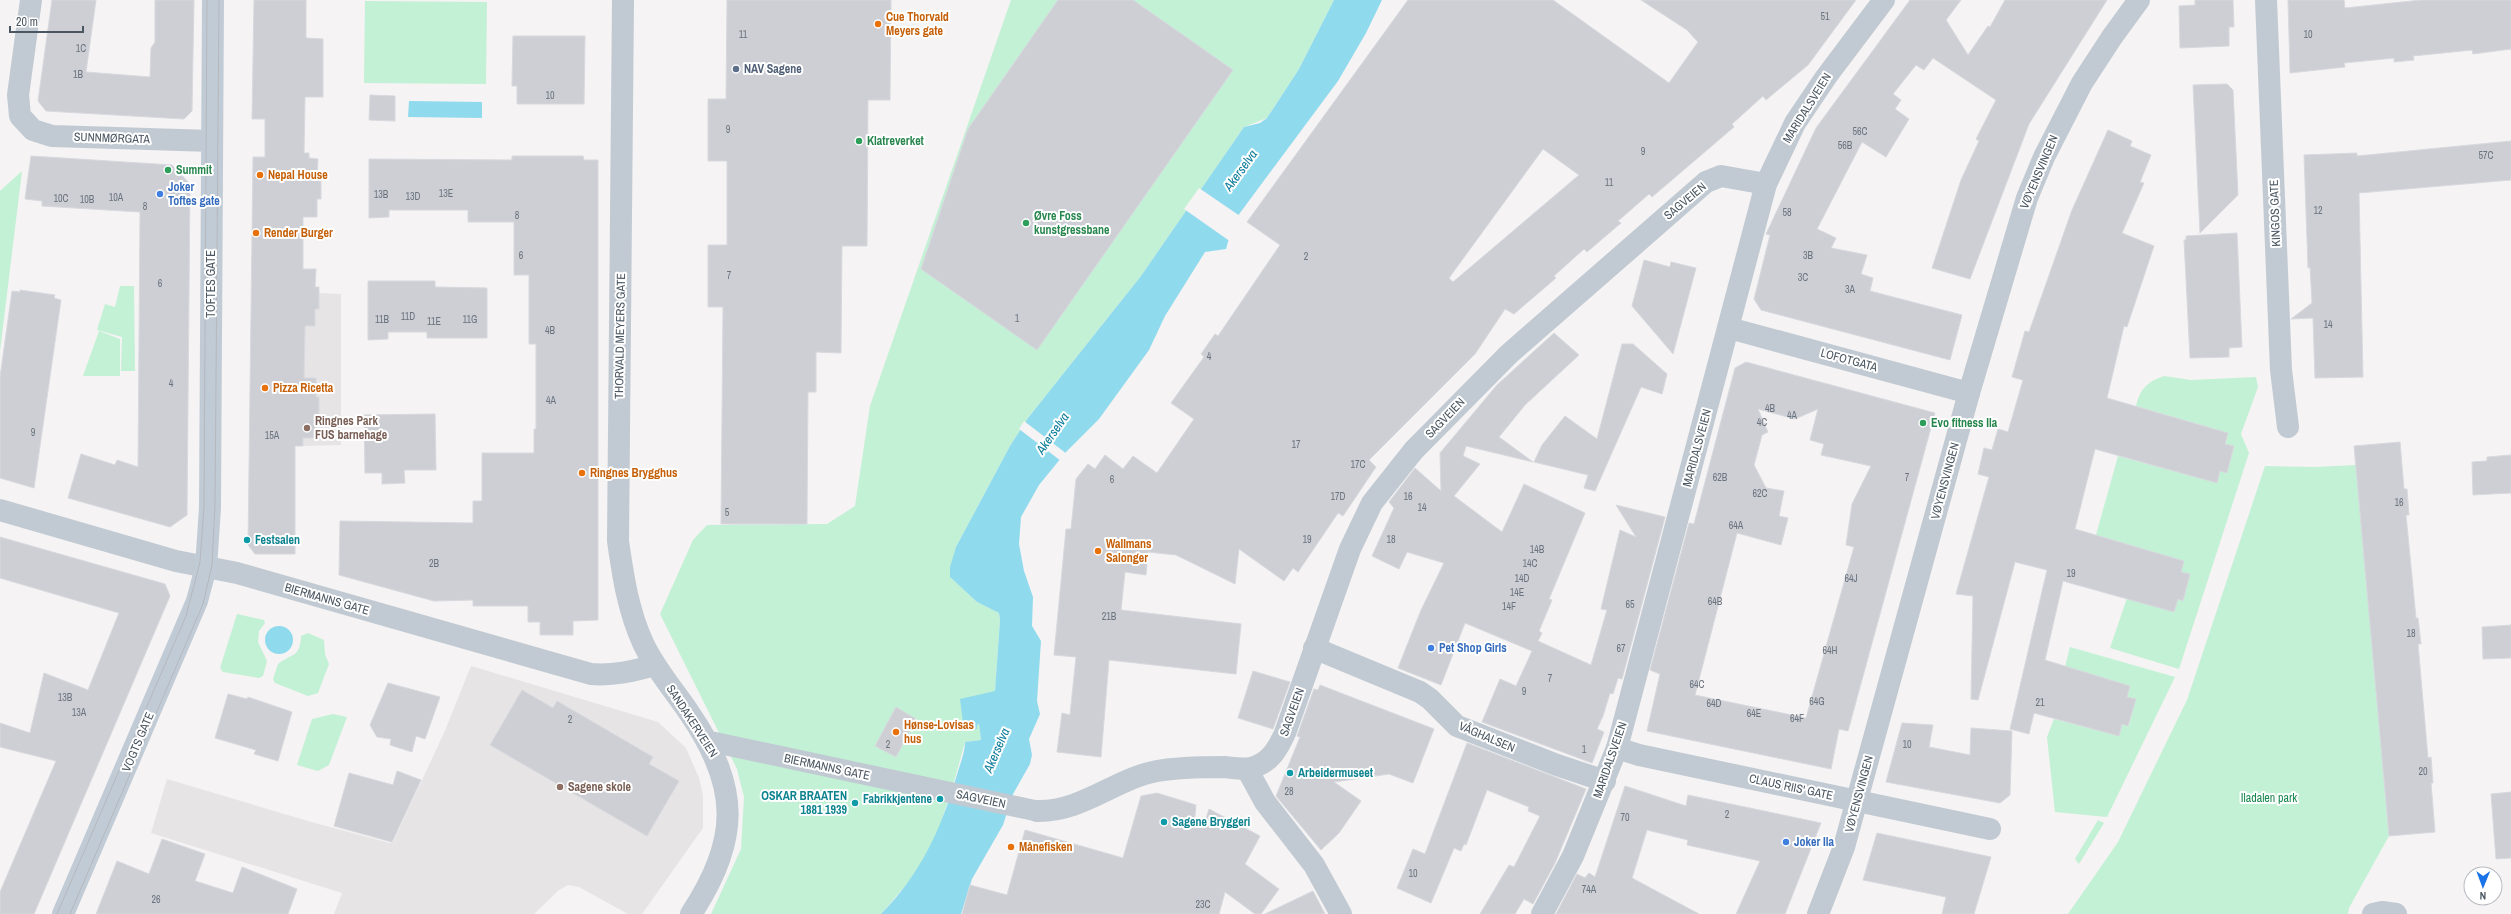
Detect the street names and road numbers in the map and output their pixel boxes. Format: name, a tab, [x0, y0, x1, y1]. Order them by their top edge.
street label: MARIDALSVEIEN	[1779, 70, 1835, 146]
street label: SUNNMØRGATA	[74, 129, 151, 147]
street label: VØYENSVINGEN	[2016, 133, 2062, 211]
street label: SAGVEIEN	[1661, 179, 1709, 223]
street label: KINGOS GATE	[2266, 179, 2284, 247]
street label: TOFTES GATE	[203, 250, 219, 318]
street label: THORVALD MEYERS GATE	[611, 273, 629, 399]
street label: LOFOTGATA	[1819, 345, 1880, 375]
street label: SAGVEIEN	[1422, 394, 1468, 442]
street label: MARIDALSVEIEN	[1679, 407, 1715, 489]
street label: VØYENSVINGEN	[1927, 441, 1963, 521]
street label: BIERMANNS GATE	[283, 579, 371, 619]
street label: SANDAKERVEIEN	[663, 682, 721, 760]
street label: SAGVEIEN	[1276, 686, 1308, 738]
street label: VOGTS GATE	[118, 710, 158, 774]
street label: VÅGHALSEN	[1457, 718, 1517, 756]
street label: MARIDALSVEIEN	[1589, 720, 1631, 800]
street label: BIERMANNS GATE	[783, 750, 871, 784]
street label: VØYENSVINGEN	[1841, 754, 1877, 834]
street label: CLAUS RIIS' GATE	[1748, 770, 1834, 804]
street label: SAGVEIEN	[955, 786, 1007, 812]

